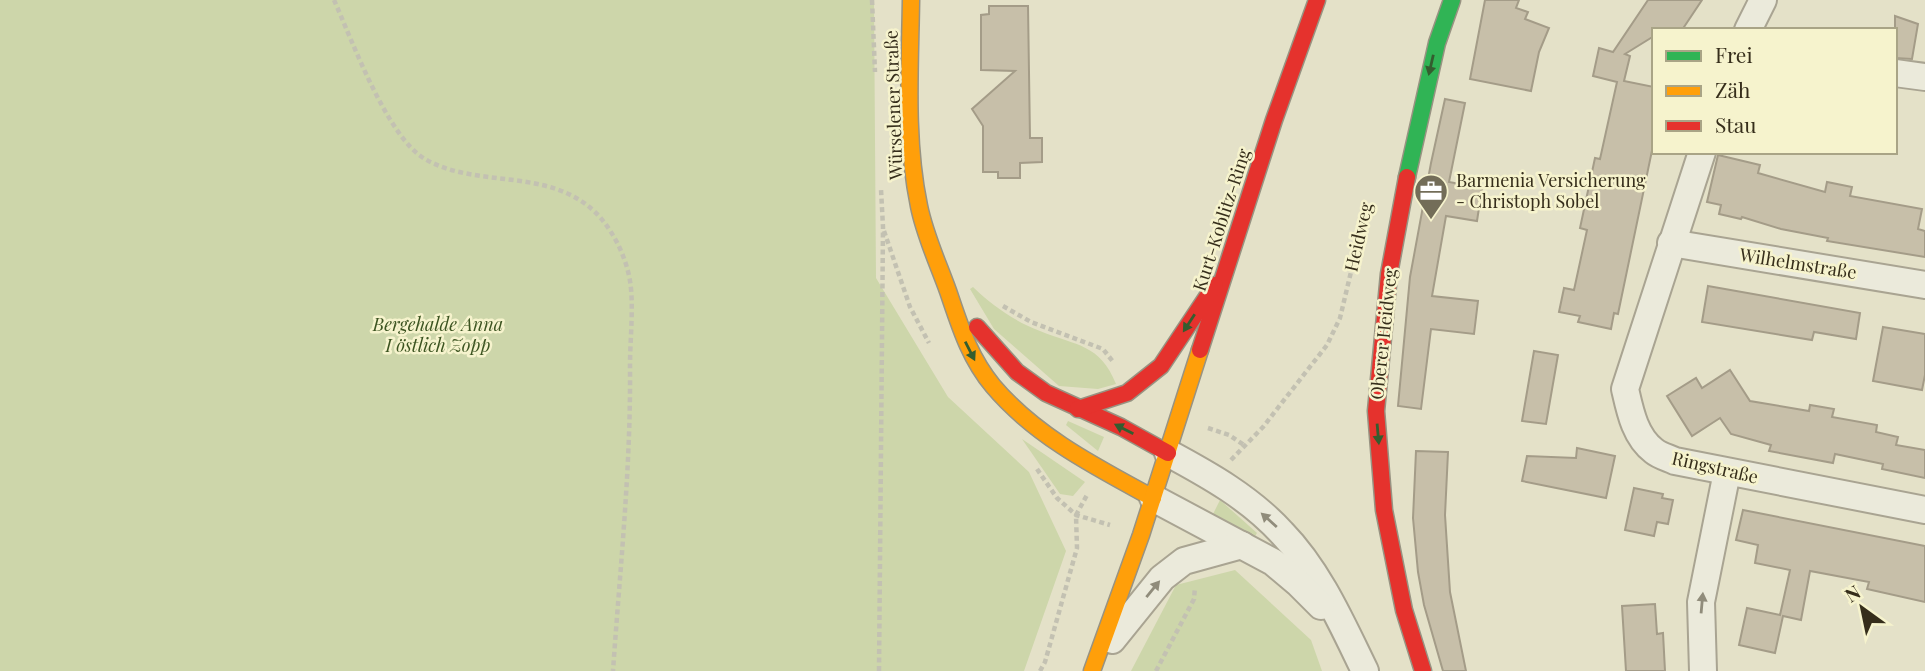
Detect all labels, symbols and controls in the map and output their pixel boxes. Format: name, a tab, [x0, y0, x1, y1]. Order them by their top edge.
legend	[1652, 28, 1897, 154]
street label: Würselener Straße	[878, 30, 908, 181]
text: Frei	[1715, 40, 1753, 68]
one-way arrow	[1426, 54, 1437, 76]
text: Zäh	[1715, 75, 1751, 103]
text: Stau	[1715, 110, 1756, 138]
street label: Kurt-Koblitz-Ring	[1187, 145, 1256, 294]
place label: Barmenia Versicherung - Christoph Sobel	[1456, 168, 1646, 213]
office icon: Barmenia Versicherung - Christoph Sobel	[1412, 172, 1450, 221]
street label: Heidweg	[1338, 199, 1378, 274]
street label: Wilhelmstraße	[1737, 242, 1858, 284]
street label: Oberer Heidweg	[1364, 267, 1402, 401]
park label: Bergehalde Anna I östlich Zopp	[372, 312, 503, 357]
one-way arrow	[1183, 314, 1196, 333]
one-way arrow	[965, 341, 976, 361]
one-way arrow	[1373, 423, 1384, 445]
one-way arrow	[1114, 424, 1134, 435]
street label: Ringstraße	[1670, 445, 1761, 489]
one-way arrow	[1260, 513, 1277, 529]
north arrow	[1827, 573, 1897, 643]
text: N	[1839, 578, 1865, 608]
one-way arrow	[1145, 580, 1160, 597]
one-way arrow	[1697, 592, 1708, 614]

